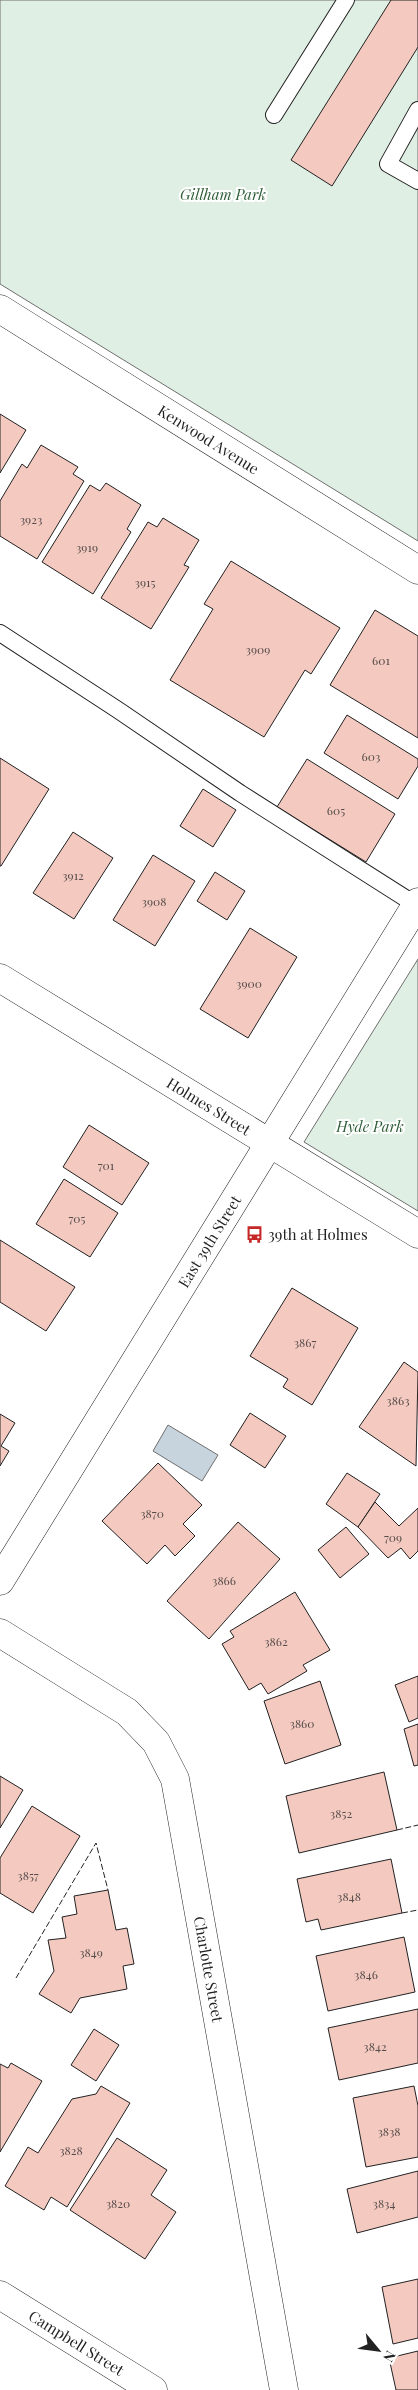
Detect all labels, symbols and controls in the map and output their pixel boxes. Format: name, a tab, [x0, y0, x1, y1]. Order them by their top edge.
park label: Gillham Park	[180, 184, 266, 204]
street label: Kenwood Avenue	[154, 400, 263, 478]
house number: 3923	[20, 511, 42, 527]
house number: 3919	[76, 539, 98, 555]
house number: 3915	[135, 574, 155, 590]
house number: 3909	[246, 641, 270, 657]
house number: 601	[372, 652, 390, 668]
house number: 603	[362, 748, 380, 764]
house number: 605	[327, 802, 345, 818]
house number: 3912	[62, 867, 84, 883]
house number: 3908	[142, 893, 166, 909]
house number: 3900	[236, 975, 262, 991]
street label: Holmes Street	[163, 1073, 255, 1140]
park label: Hyde Park	[335, 1116, 404, 1136]
house number: 701	[98, 1157, 115, 1173]
street label: East 39th Street	[173, 1191, 246, 1291]
house number: 705	[68, 1210, 86, 1226]
bus stop icon: 39th at Holmes	[244, 1224, 264, 1244]
place label: 39th at Holmes	[268, 1224, 368, 1244]
house number: 3867	[294, 1334, 316, 1350]
house number: 3863	[386, 1392, 410, 1408]
house number: 3870	[140, 1505, 164, 1521]
house number: 709	[384, 1529, 402, 1545]
house number: 3866	[212, 1572, 236, 1588]
house number: 3862	[264, 1633, 288, 1649]
house number: 3860	[289, 1715, 315, 1731]
house number: 3852	[330, 1805, 352, 1821]
house number: 3857	[17, 1867, 39, 1883]
house number: 3848	[337, 1888, 361, 1904]
street label: Charlotte Street	[190, 1915, 228, 2024]
house number: 3849	[79, 1944, 103, 1960]
house number: 3846	[354, 1966, 378, 1982]
house number: 3842	[363, 2038, 387, 2054]
house number: 3838	[377, 2123, 401, 2139]
house number: 3828	[59, 2142, 83, 2158]
house number: 3820	[106, 2195, 130, 2211]
house number: 3834	[373, 2195, 395, 2211]
street label: Campbell Street	[25, 2305, 128, 2380]
north arrow	[353, 2325, 403, 2375]
text: N	[379, 2348, 401, 2366]

